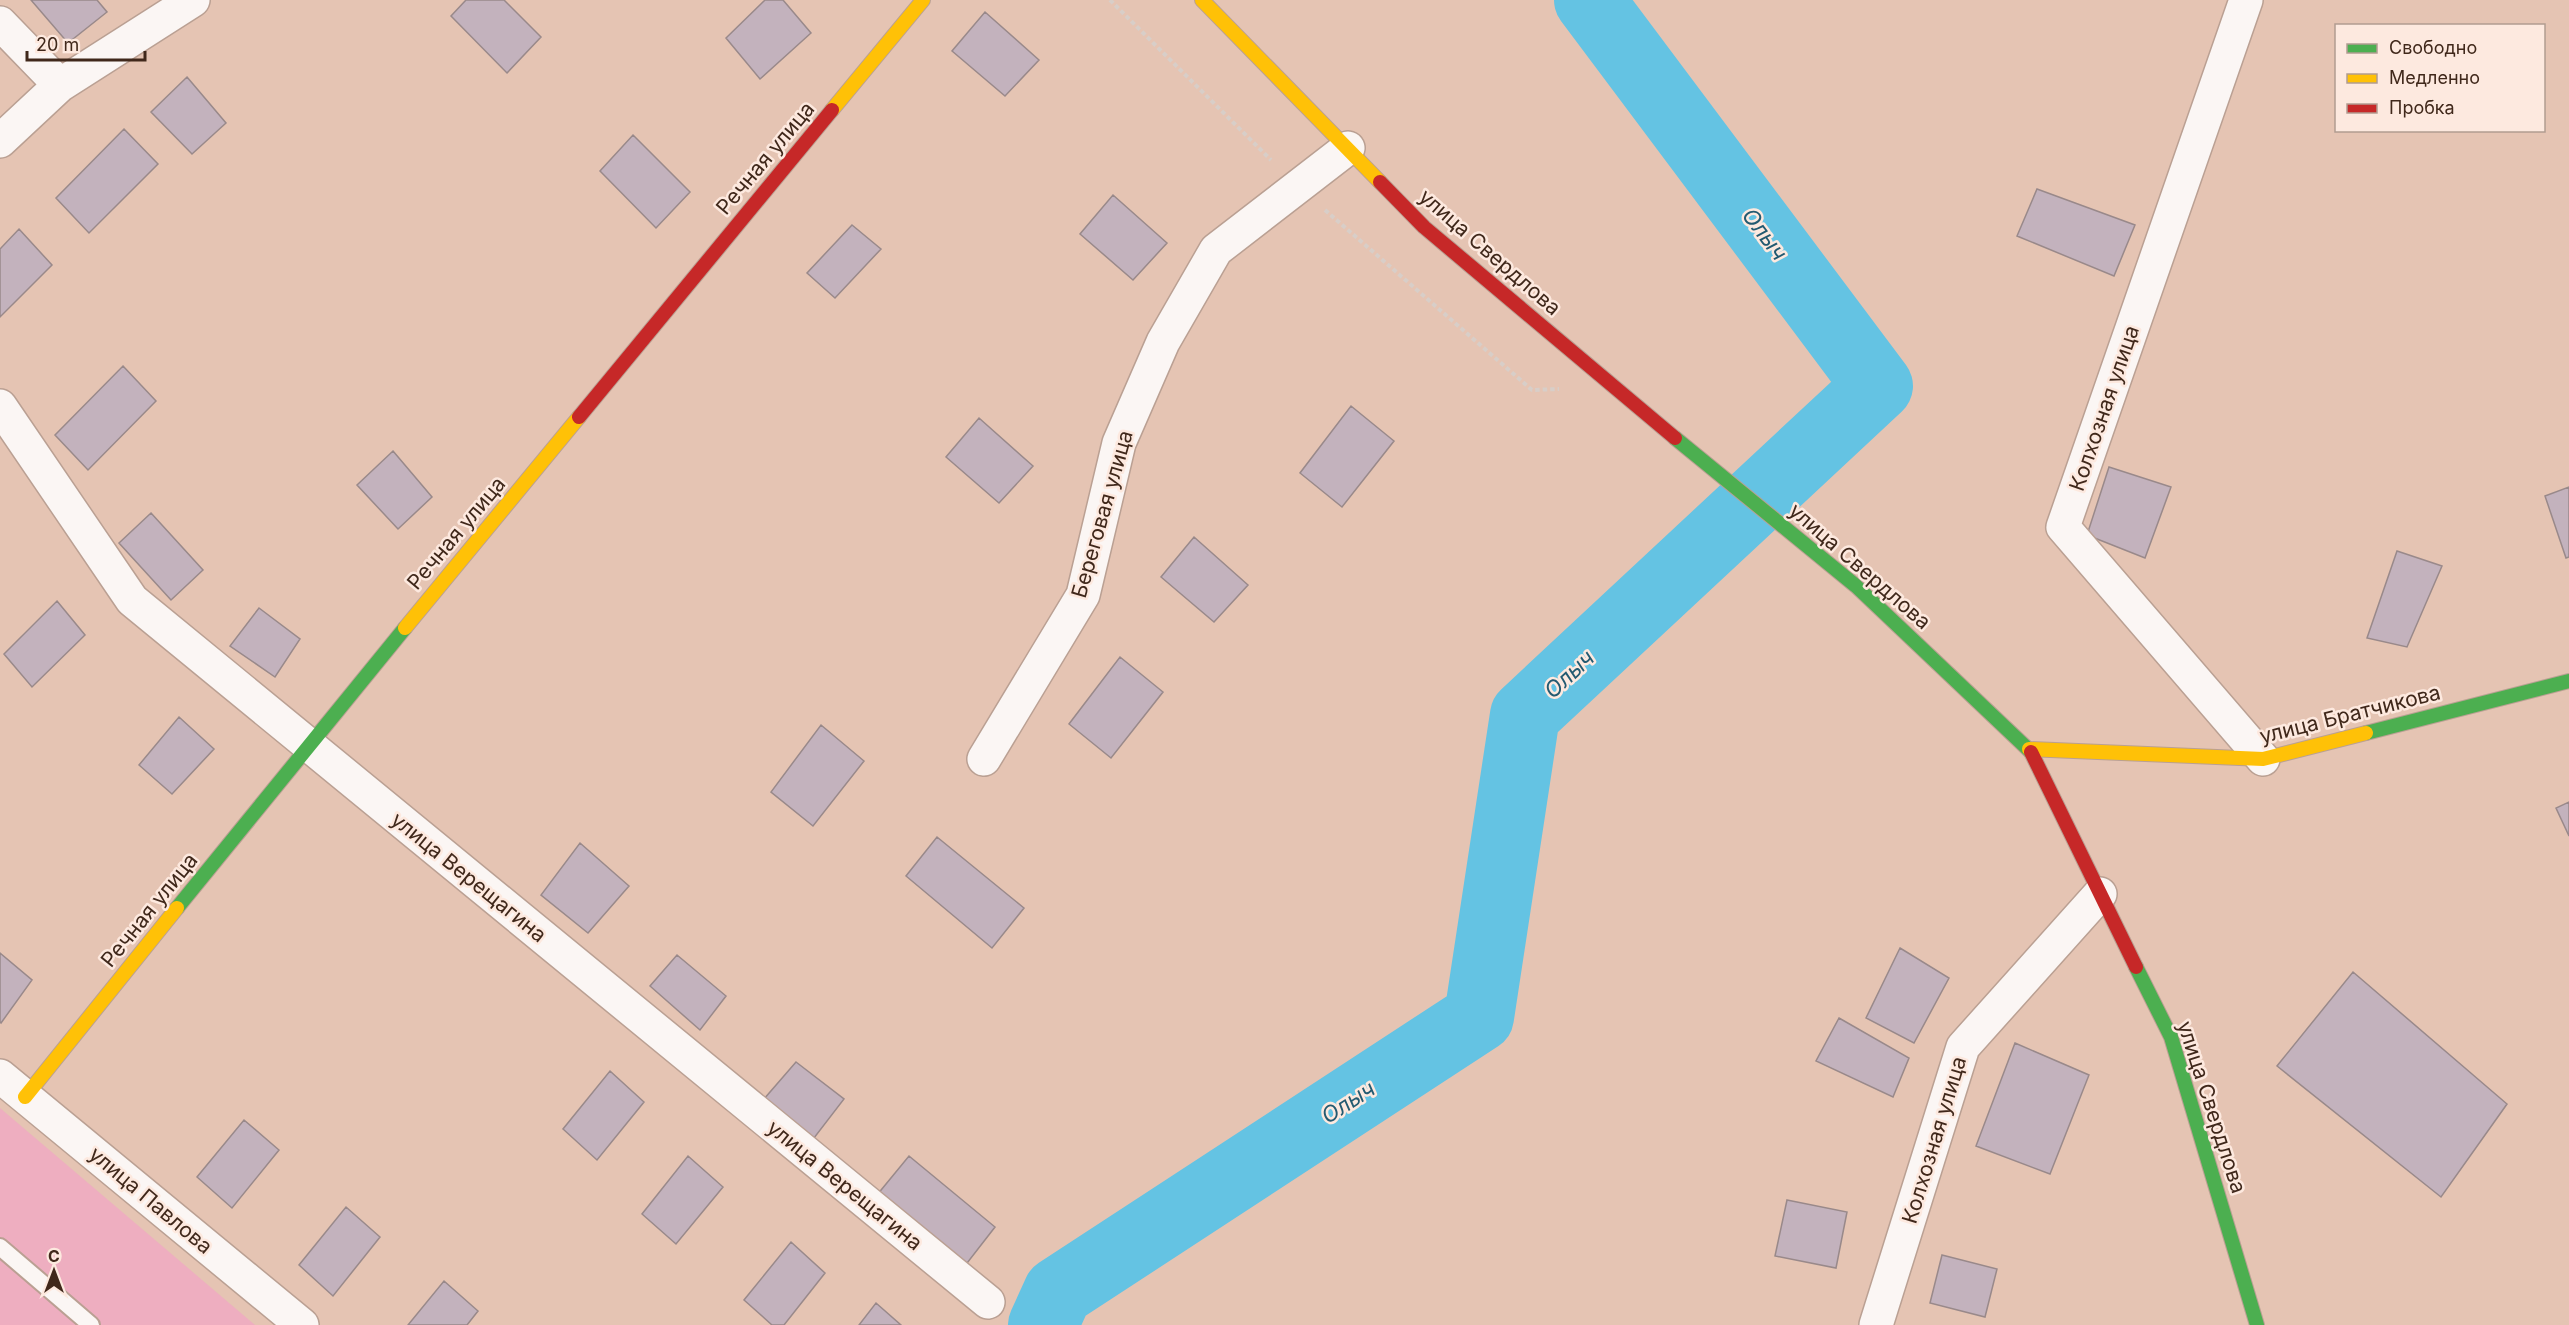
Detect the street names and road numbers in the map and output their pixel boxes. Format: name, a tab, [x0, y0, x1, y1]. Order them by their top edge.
street label: Речная улица	[711, 97, 819, 219]
street label: улица Свердлова	[1414, 184, 1566, 320]
street label: Колхозная улица	[2064, 322, 2144, 494]
street label: Береговая улица	[1066, 427, 1138, 601]
street label: Речная улица	[402, 472, 510, 594]
street label: улица Свердлова	[1784, 498, 1936, 634]
street label: улица Братчикова	[2257, 679, 2443, 749]
street label: улица Верещагина	[386, 807, 552, 947]
street label: Речная улица	[95, 848, 203, 972]
street label: улица Свердлова	[2172, 1018, 2252, 1196]
street label: Колхозная улица	[1897, 1053, 1971, 1227]
street label: улица Верещагина	[762, 1115, 928, 1255]
street label: улица Павлова	[84, 1141, 218, 1259]

